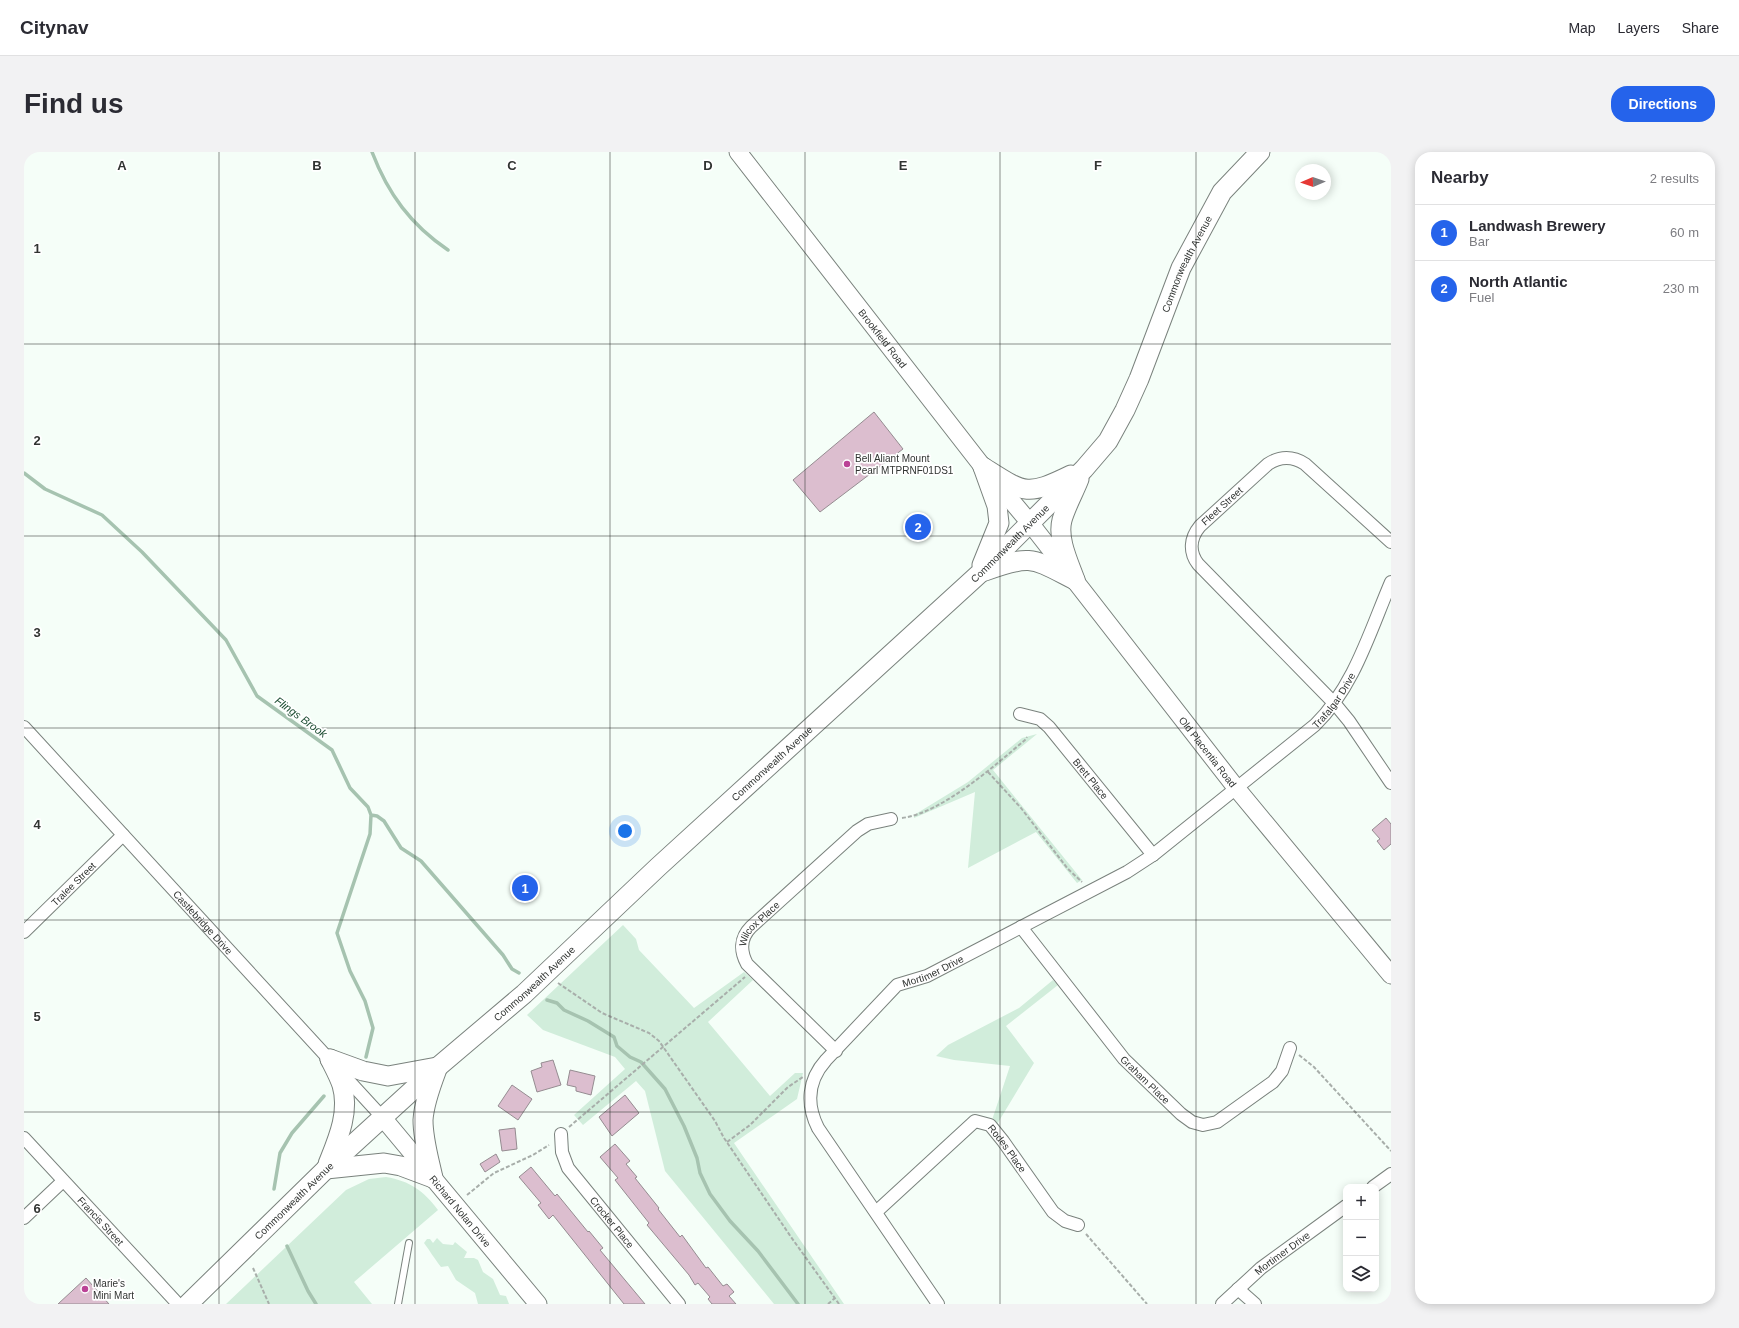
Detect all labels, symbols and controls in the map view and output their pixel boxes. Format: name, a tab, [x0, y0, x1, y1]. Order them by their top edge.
text: Citynav	[20, 17, 89, 38]
text: Map	[1568, 20, 1596, 36]
text: Layers	[1618, 20, 1660, 36]
text: Share	[1682, 20, 1719, 36]
button: Directions	[1611, 86, 1715, 122]
text: Find us	[24, 88, 124, 119]
text: A	[117, 158, 127, 173]
text: B	[312, 158, 322, 173]
text: C	[507, 158, 517, 173]
text: D	[703, 158, 713, 173]
text: E	[899, 158, 908, 173]
text: F	[1094, 158, 1102, 173]
north arrow	[1295, 164, 1331, 200]
text: Nearby	[1431, 168, 1489, 187]
text: 2 results	[1650, 171, 1699, 186]
street label: Commonwealth Avenue	[1159, 213, 1214, 314]
text: Landwash Brewery	[1469, 217, 1606, 234]
text: 1	[1440, 225, 1448, 240]
text: 60 m	[1670, 225, 1699, 240]
text: Bar	[1469, 234, 1489, 249]
text: 1	[33, 241, 41, 256]
text: North Atlantic	[1469, 273, 1568, 290]
text: 2	[1440, 281, 1448, 296]
text: 230 m	[1663, 281, 1699, 296]
text: Fuel	[1469, 290, 1494, 305]
street label: Brookfield Road	[857, 307, 909, 370]
text: 2	[33, 433, 41, 448]
place label: Bell Aliant Mount Pearl MTPRNF01DS1	[855, 453, 954, 476]
marker: Bell Aliant Mount Pearl MTPRNF01DS1	[842, 459, 852, 469]
street label: Fleet Street	[1199, 484, 1245, 527]
street label: Commonwealth Avenue	[968, 502, 1051, 584]
pin: 2	[905, 512, 931, 542]
text: 3	[33, 625, 41, 640]
street label: Trafalgar Drive	[1310, 670, 1357, 730]
water label: Flings Brook	[273, 694, 330, 740]
street label: Old Placentia Road	[1177, 714, 1239, 789]
street label: Commonwealth Avenue	[729, 723, 815, 803]
street label: Brett Place	[1071, 756, 1111, 801]
text: 4	[33, 817, 41, 832]
your location	[615, 821, 635, 841]
street label: Tralee Street	[49, 860, 98, 908]
pin: 1	[512, 873, 538, 903]
street label: Castlebridge Drive	[171, 888, 235, 957]
street label: Wilcox Place	[736, 899, 782, 947]
street label: Commonwealth Avenue	[491, 943, 577, 1023]
street label: Mortimer Drive	[901, 952, 965, 989]
text: 5	[33, 1009, 41, 1024]
street label: Graham Place	[1118, 1053, 1172, 1106]
street label: Rodes Place	[986, 1122, 1029, 1175]
street label: Commonwealth Avenue	[252, 1159, 336, 1241]
street label: Richard Nolan Drive	[428, 1173, 494, 1249]
map controls	[1343, 1184, 1379, 1292]
button: +	[1343, 1184, 1379, 1220]
street label: Francis Street	[76, 1194, 126, 1248]
street label: Crocker Place	[588, 1194, 637, 1250]
text: 6	[33, 1201, 41, 1216]
button: −	[1343, 1220, 1379, 1256]
street label: Mortimer Drive	[1252, 1229, 1312, 1277]
button: layers	[1343, 1256, 1379, 1292]
place label: Marie's Mini Mart	[93, 1278, 134, 1301]
marker: Marie's Mini Mart	[80, 1284, 90, 1294]

